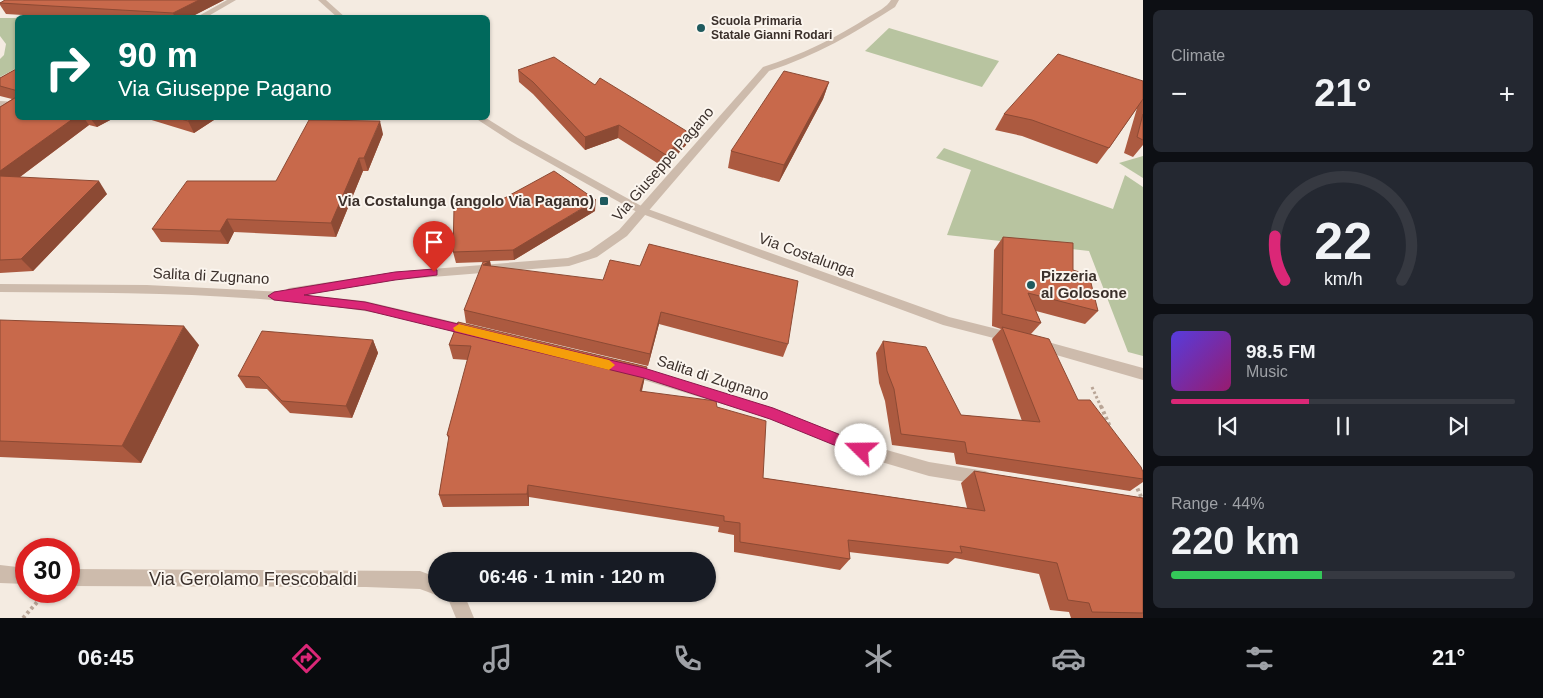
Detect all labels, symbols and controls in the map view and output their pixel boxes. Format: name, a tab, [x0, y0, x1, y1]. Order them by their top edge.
place label: Scuola Primaria Statale Gianni Rodari	[711, 14, 832, 42]
marker: Scuola Primaria Statale Gianni Rodari	[695, 22, 707, 34]
icon: right	[35, 35, 100, 100]
text: 90 m	[118, 35, 198, 74]
text: Climate	[1171, 47, 1225, 64]
text: 21°	[1314, 72, 1372, 114]
text: Via Giuseppe Pagano	[118, 76, 332, 101]
text: −	[1171, 78, 1187, 109]
text: +	[1499, 78, 1515, 109]
street label: Via Giuseppe Pagano	[608, 103, 717, 224]
place label: Via Costalunga (angolo Via Pagano)	[338, 192, 594, 209]
marker: Via Costalunga (angolo Via Pagano)	[598, 195, 610, 207]
text: 22	[1314, 212, 1372, 270]
pin	[413, 221, 455, 272]
icon: arrive	[420, 228, 448, 256]
street label: Via Costalunga	[757, 229, 858, 280]
street label: Salita di Zugnano	[152, 264, 270, 287]
place label: Pizzeria al Golosone	[1041, 267, 1127, 301]
text: km/h	[1324, 269, 1362, 289]
marker: Pizzeria al Golosone	[1025, 279, 1037, 291]
text: 98.5 FM	[1246, 341, 1316, 362]
street label: Salita di Zugnano	[655, 351, 771, 404]
text: Music	[1246, 363, 1288, 380]
icon: previous	[1214, 412, 1242, 440]
icon: pause	[1329, 412, 1357, 440]
icon: next	[1444, 412, 1472, 440]
position arrow	[834, 423, 886, 475]
text: Range · 44%	[1171, 495, 1264, 512]
text: 220 km	[1171, 520, 1300, 562]
speed limit sign: 30	[15, 538, 80, 603]
text: 06:46 · 1 min · 120 m	[479, 566, 665, 587]
street label: Via Gerolamo Frescobaldi	[149, 569, 357, 589]
icon: directions	[289, 641, 324, 676]
icon: music	[480, 641, 515, 676]
icon: phone	[670, 641, 705, 676]
icon: climate	[861, 641, 896, 676]
icon: car	[1051, 641, 1086, 676]
icon: filters	[1242, 641, 1277, 676]
text: 06:45	[78, 645, 134, 670]
text: 21°	[1432, 645, 1465, 670]

